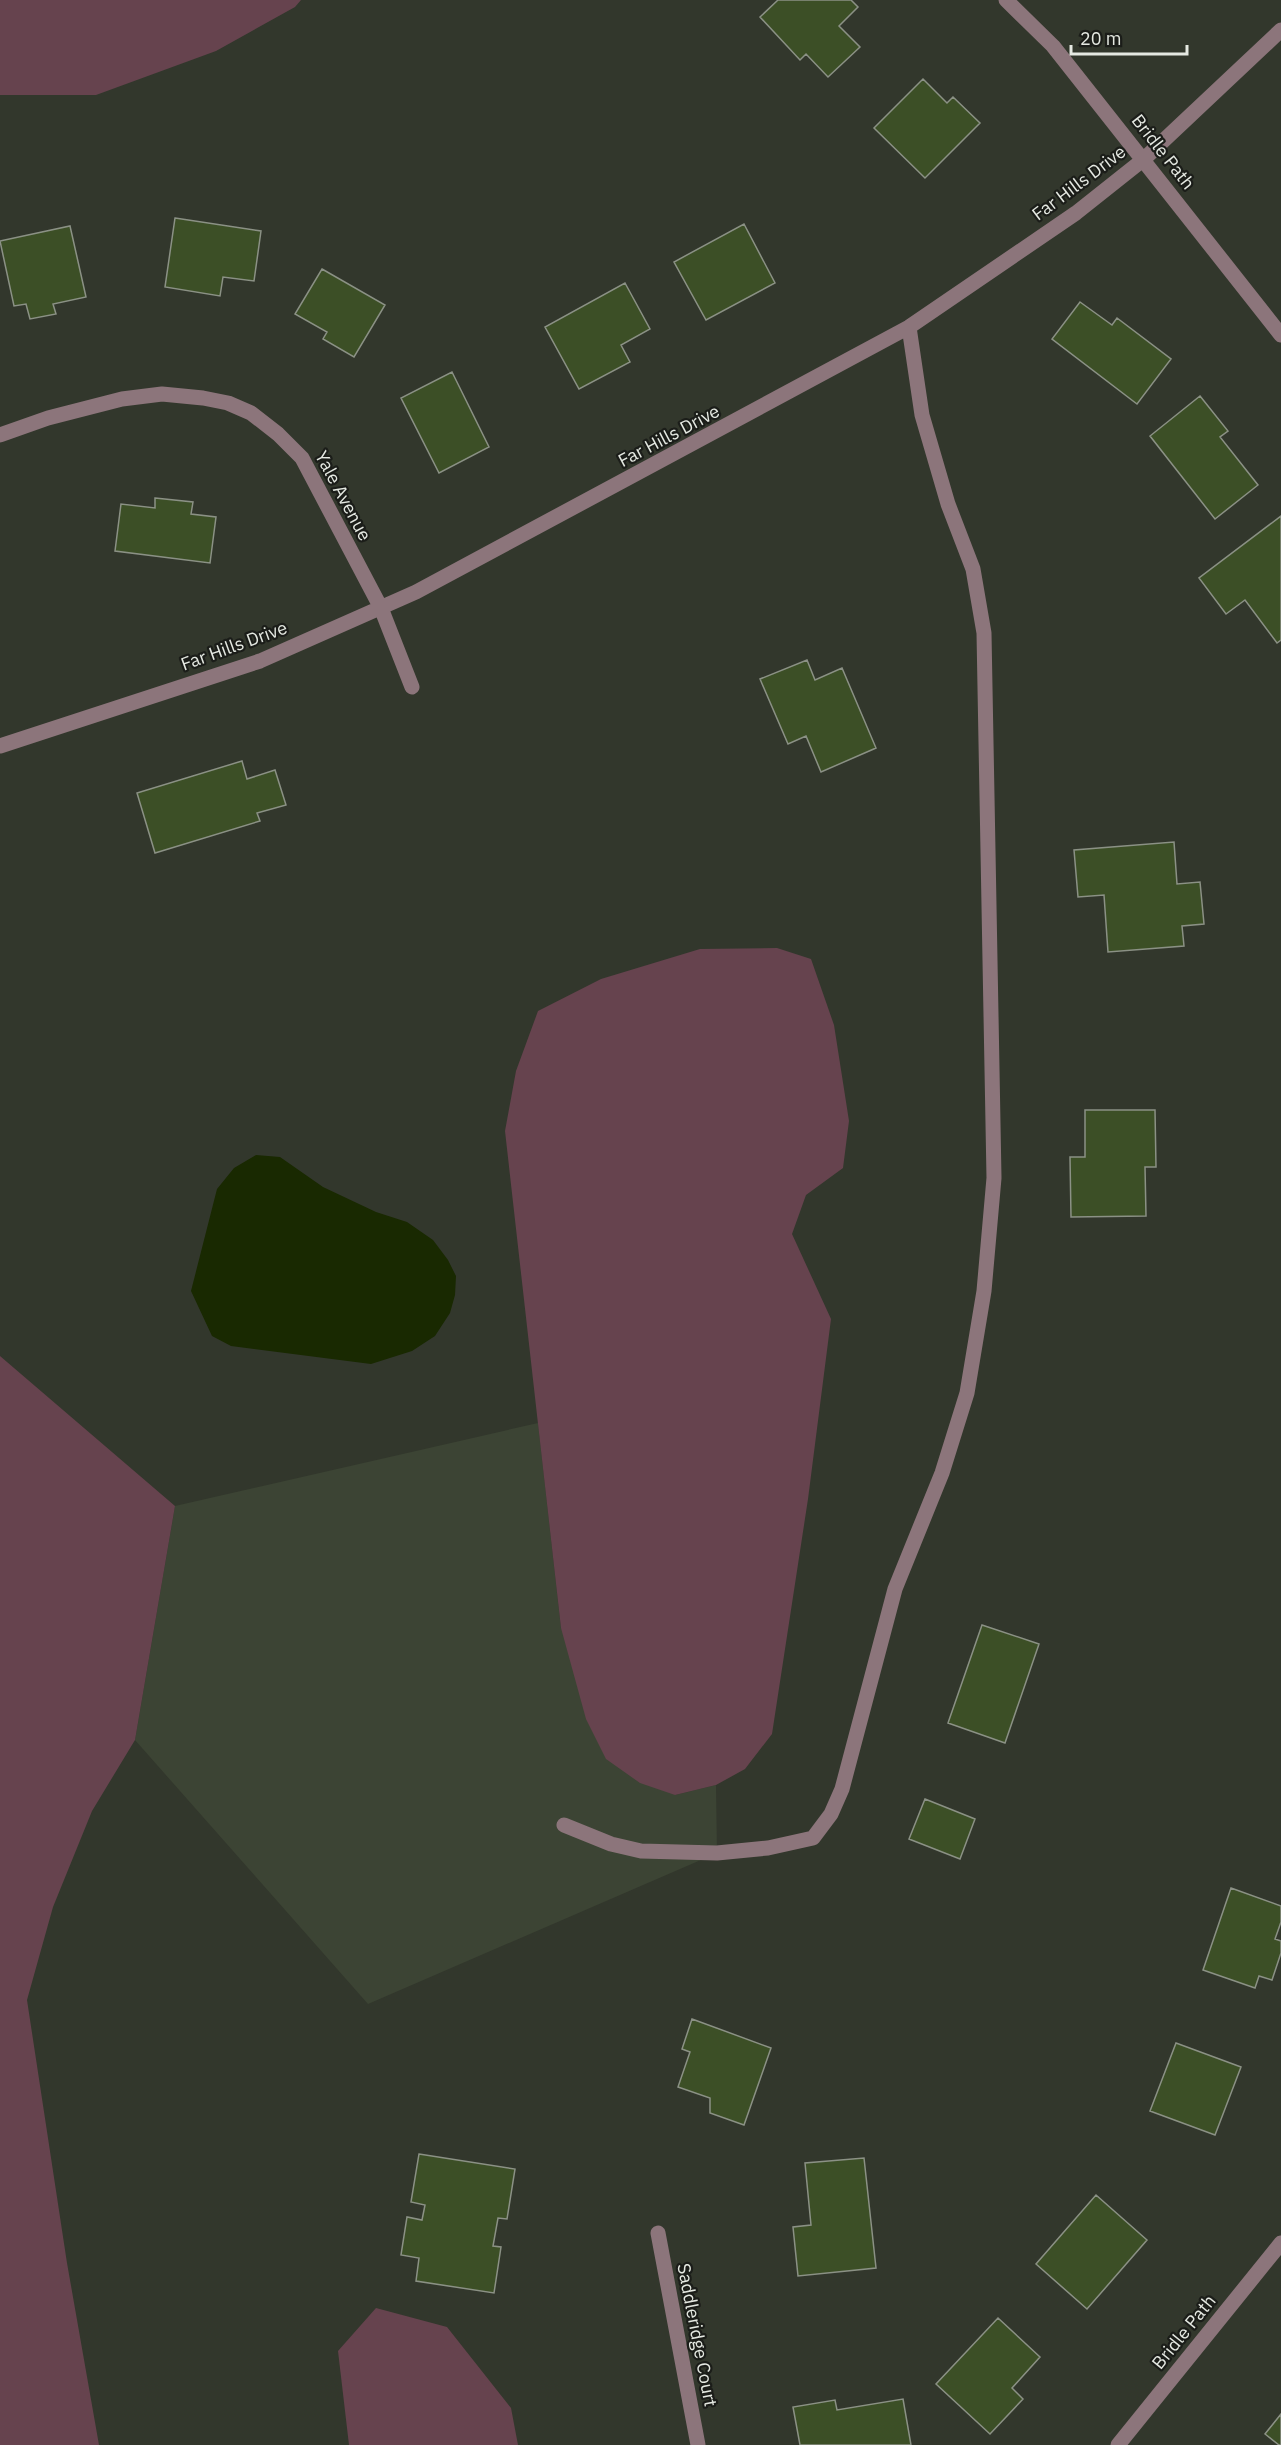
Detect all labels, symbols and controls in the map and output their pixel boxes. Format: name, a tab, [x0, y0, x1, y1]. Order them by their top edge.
scale bar	[1071, 18, 1186, 56]
text: 20 m	[1080, 27, 1122, 50]
street label: Bridle Path	[1127, 109, 1200, 194]
street label: Far Hills Drive	[1027, 140, 1130, 225]
street label: Far Hills Drive	[614, 399, 724, 472]
street label: Yale Avenue	[310, 447, 377, 545]
street label: Far Hills Drive	[177, 616, 290, 675]
street label: Saddleridge Court	[672, 2261, 723, 2408]
street label: Bridle Path	[1147, 2290, 1221, 2374]

